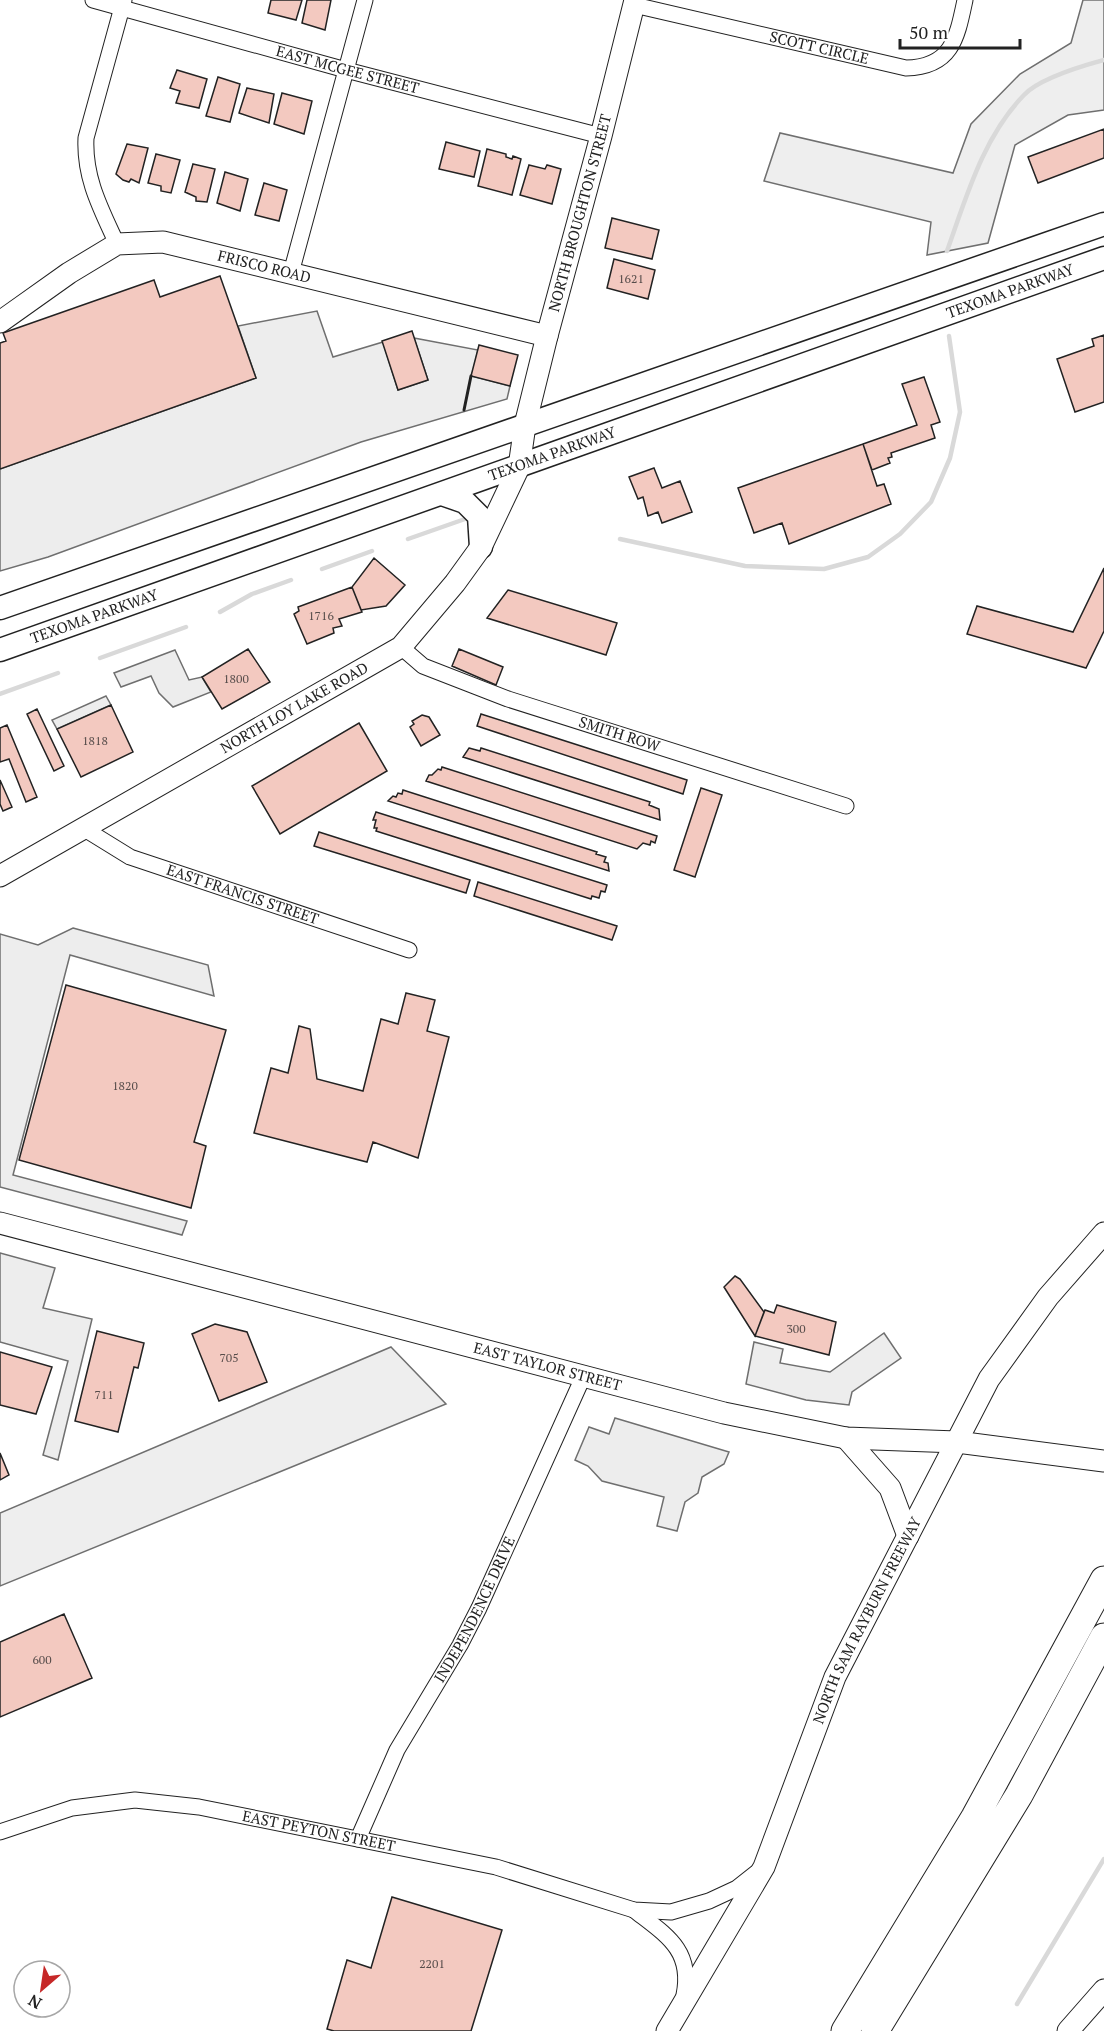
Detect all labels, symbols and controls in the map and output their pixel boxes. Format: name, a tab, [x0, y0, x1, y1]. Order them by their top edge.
scale bar	[900, 12, 1020, 50]
text: 50 m	[909, 20, 949, 44]
street label: SCOTT CIRCLE	[768, 26, 871, 68]
street label: EAST MCGEE STREET	[274, 40, 422, 98]
street label: NORTH BROUGHTON STREET	[543, 112, 615, 314]
street label: FRISCO ROAD	[216, 245, 313, 287]
street label: TEXOMA PARKWAY	[943, 258, 1077, 322]
house number: 1621	[618, 271, 644, 286]
street label: TEXOMA PARKWAY	[485, 421, 619, 485]
street label: TEXOMA PARKWAY	[27, 584, 161, 647]
house number: 1716	[308, 608, 334, 623]
street label: NORTH LOY LAKE ROAD	[216, 657, 372, 757]
house number: 1800	[223, 671, 249, 686]
street label: SMITH ROW	[577, 711, 664, 756]
house number: 1818	[82, 733, 108, 748]
street label: EAST FRANCIS STREET	[164, 859, 322, 928]
house number: 1820	[112, 1078, 138, 1093]
house number: 300	[786, 1321, 806, 1336]
street label: EAST TAYLOR STREET	[471, 1337, 624, 1395]
house number: 705	[219, 1350, 239, 1365]
house number: 711	[94, 1387, 114, 1402]
street label: NORTH SAM RAYBURN FREEWAY	[807, 1513, 925, 1726]
street label: INDEPENDENCE DRIVE	[429, 1533, 519, 1686]
house number: 600	[32, 1652, 52, 1667]
street label: EAST PEYTON STREET	[241, 1805, 397, 1855]
house number: 2201	[419, 1956, 445, 1971]
north arrow	[12, 1959, 72, 2019]
text: N	[24, 1990, 45, 2015]

